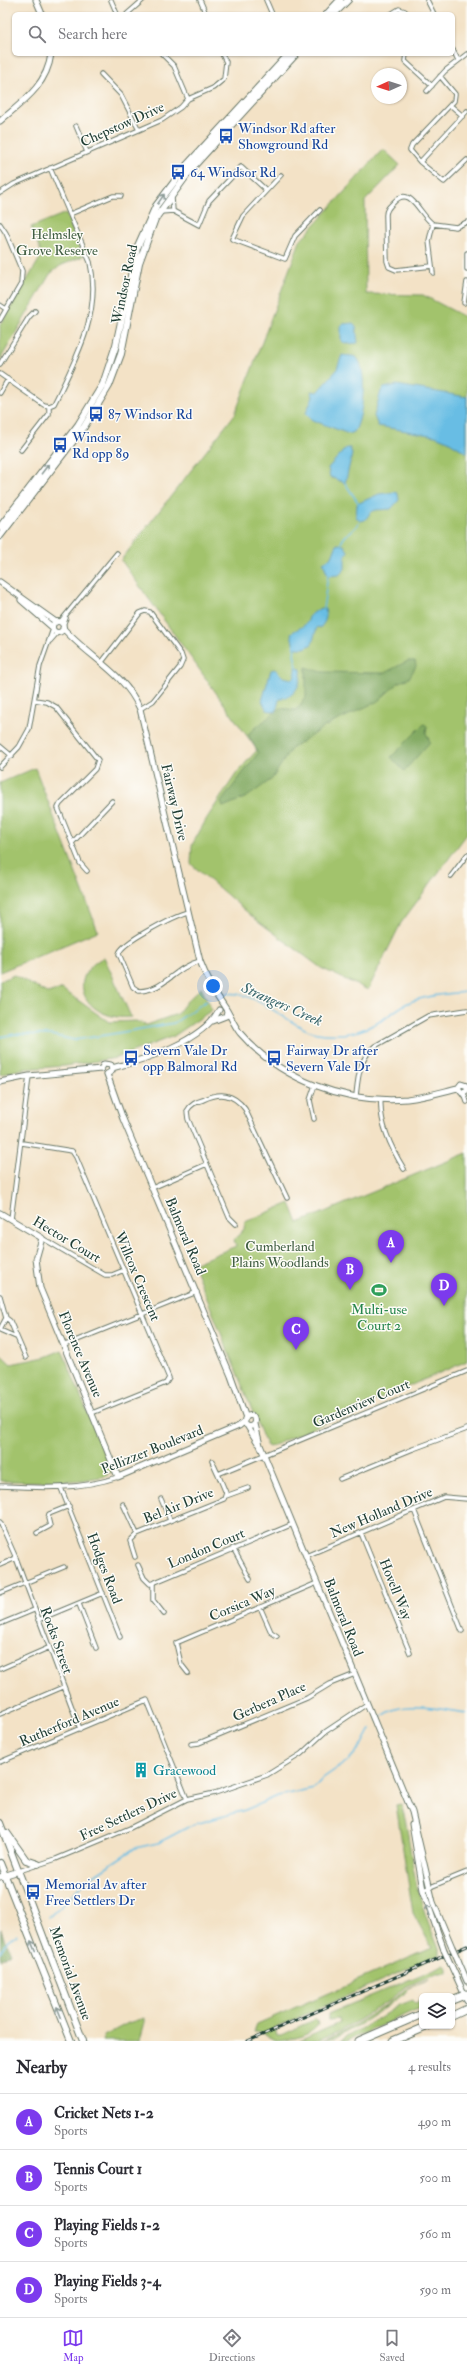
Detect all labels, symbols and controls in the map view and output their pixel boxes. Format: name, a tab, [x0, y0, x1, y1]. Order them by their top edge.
search box	[12, 12, 455, 56]
icon: search	[26, 23, 48, 45]
text: Search here	[58, 25, 127, 44]
north arrow	[371, 68, 407, 104]
street label: Chepstow Drive	[78, 98, 167, 151]
place label: Windsor Rd after Showground Rd	[237, 120, 336, 153]
bus stop icon: Windsor Rd after Showground Rd	[217, 127, 235, 145]
bus stop icon: 64 Windsor Rd	[169, 163, 187, 181]
place label: 64 Windsor Rd	[190, 164, 276, 181]
one-way arrow	[157, 194, 165, 205]
park label: Helmsley Grove Reserve	[16, 226, 98, 259]
street label: Windsor Road	[108, 243, 141, 326]
bus stop icon: 87 Windsor Rd	[87, 405, 105, 423]
place label: 87 Windsor Rd	[108, 406, 193, 423]
place label: Windsor Rd opp 89	[71, 429, 129, 463]
bus stop icon: Windsor Rd opp 89	[51, 436, 69, 454]
one-way arrow	[41, 464, 50, 475]
street label: Fairway Drive	[156, 762, 192, 843]
your location	[203, 976, 223, 996]
water label: Strangers Creek	[237, 978, 325, 1031]
place label: Severn Vale Dr opp Balmoral Rd	[143, 1042, 237, 1076]
place label: Fairway Dr after Severn Vale Dr	[286, 1042, 379, 1075]
bus stop icon: Severn Vale Dr opp Balmoral Rd	[122, 1049, 140, 1067]
bus stop icon: Fairway Dr after Severn Vale Dr	[265, 1049, 283, 1067]
street label: Balmoral Road	[162, 1195, 210, 1278]
street label: Hector Court	[30, 1213, 104, 1267]
street label: Willcox Crescent	[111, 1228, 164, 1324]
pin: A	[378, 1230, 404, 1263]
park label: Cumberland Plains Woodlands	[231, 1238, 329, 1271]
pin: B	[337, 1257, 363, 1290]
pin: D	[431, 1273, 457, 1306]
sports icon: Multi-use Court 2	[370, 1281, 388, 1299]
place label: Multi-use Court 2	[351, 1301, 407, 1334]
street label: Florence Avenue	[55, 1308, 106, 1400]
pin: C	[283, 1317, 309, 1350]
street label: Gardenview Court	[310, 1375, 413, 1432]
street label: Pellizzer Boulevard	[99, 1421, 206, 1478]
street label: New Holland Drive	[327, 1483, 435, 1542]
street label: Bel Air Drive	[141, 1484, 216, 1527]
street label: London Court	[165, 1524, 248, 1572]
street label: Hodges Road	[83, 1530, 126, 1606]
street label: Hovell Way	[375, 1556, 416, 1623]
street label: Balmoral Road	[320, 1576, 367, 1659]
street label: Corsica Way	[207, 1582, 279, 1626]
street label: Rocks Street	[37, 1604, 77, 1677]
street label: Gerbera Place	[230, 1678, 309, 1725]
street label: Rutherford Avenue	[17, 1693, 122, 1750]
building icon: Gracewood	[132, 1761, 150, 1779]
place label: Gracewood	[153, 1762, 216, 1779]
street label: Free Settlers Drive	[77, 1784, 180, 1844]
place label: Memorial Av after Free Settlers Dr	[45, 1876, 147, 1909]
bus stop icon: Memorial Av after Free Settlers Dr	[24, 1883, 42, 1901]
one-way arrow	[424, 1904, 432, 1916]
street label: Memorial Avenue	[46, 1924, 95, 2022]
one-way arrow	[29, 1941, 36, 1953]
map controls	[419, 1993, 455, 2029]
button: layers	[419, 1993, 455, 2029]
one-way arrow	[55, 2006, 62, 2018]
text: Nearby	[16, 2057, 67, 2078]
text: 4 results	[408, 2059, 451, 2075]
text: Cricket Nets 1-2	[54, 2104, 153, 2123]
text: A	[25, 2114, 33, 2130]
text: 490 m	[418, 2114, 451, 2130]
text: Sports	[54, 2123, 88, 2139]
text: Tennis Court 1	[54, 2160, 142, 2179]
text: B	[25, 2170, 33, 2186]
text: 500 m	[419, 2170, 451, 2186]
text: Sports	[54, 2179, 88, 2195]
text: Playing Fields 1-2	[54, 2216, 160, 2235]
text: C	[24, 2226, 34, 2242]
text: 560 m	[419, 2226, 451, 2242]
text: Sports	[54, 2235, 88, 2251]
text: Playing Fields 3-4	[54, 2272, 161, 2291]
text: D	[24, 2282, 34, 2298]
text: 590 m	[419, 2282, 451, 2298]
text: Sports	[54, 2291, 88, 2307]
tab: Map	[62, 2327, 84, 2364]
tab: Directions	[209, 2327, 255, 2364]
tab: Saved	[380, 2327, 405, 2364]

